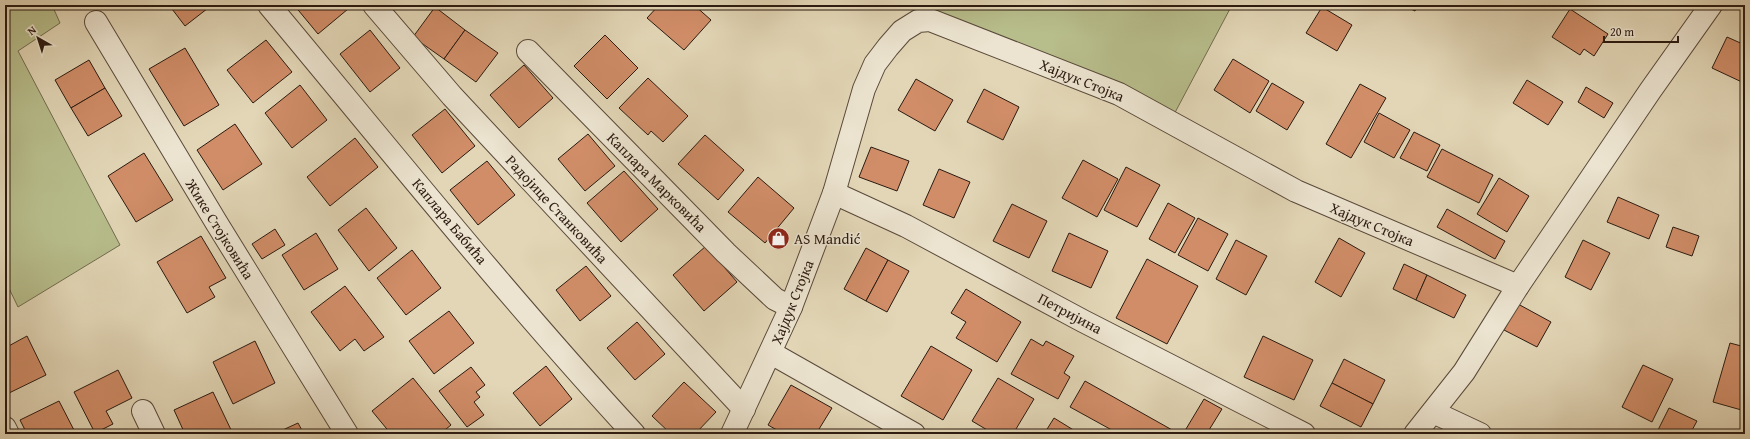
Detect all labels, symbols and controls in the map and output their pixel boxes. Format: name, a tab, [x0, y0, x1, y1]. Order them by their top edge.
north arrow	[18, 18, 58, 58]
scale bar	[1604, 18, 1678, 44]
text: N	[24, 21, 40, 39]
text: 20 m	[1610, 23, 1634, 40]
street label: Хајдук Стојка	[1037, 54, 1128, 107]
street label: Каплара Марковића	[603, 128, 712, 237]
street label: Радојице Станковића	[501, 150, 613, 268]
street label: Каплара Бабића	[408, 173, 493, 269]
street label: Жике Стојковића	[180, 174, 260, 284]
street label: Хајдук Стојка	[1327, 197, 1418, 251]
shop icon: AS Mandić	[765, 225, 791, 251]
place label: AS Mandić	[794, 228, 861, 249]
street label: Хајдук Стојка	[766, 256, 819, 347]
street label: Петријина	[1034, 287, 1106, 339]

